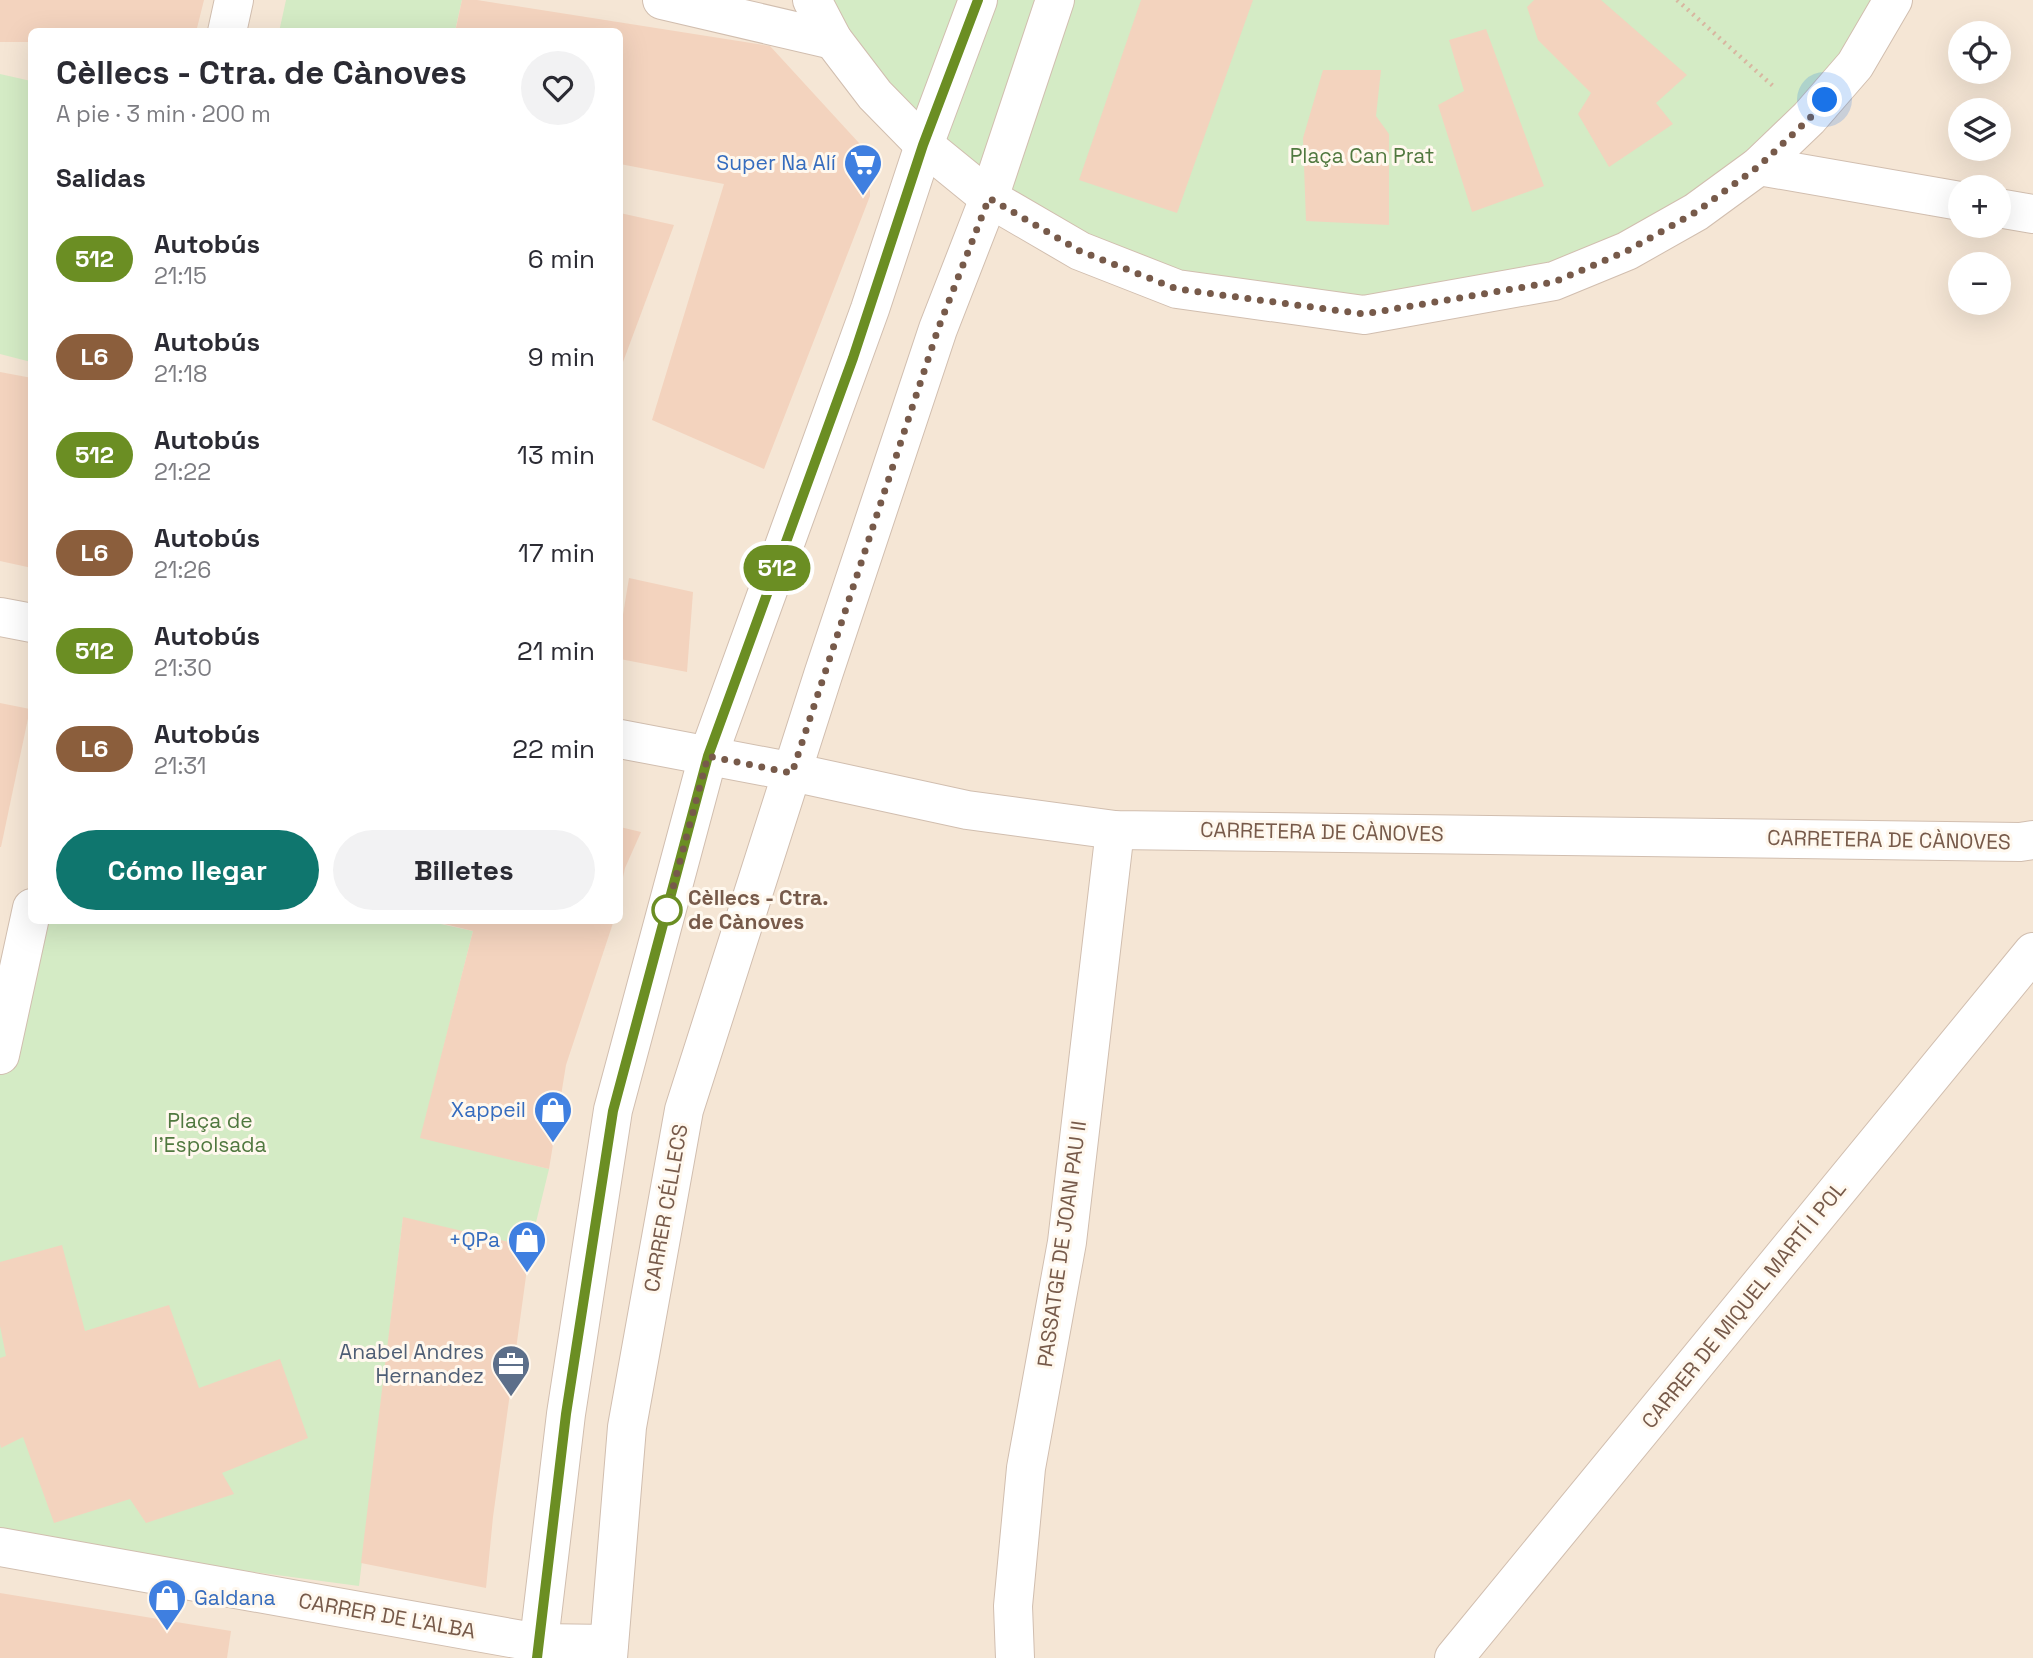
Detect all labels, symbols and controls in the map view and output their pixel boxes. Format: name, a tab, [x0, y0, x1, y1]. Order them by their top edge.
map controls	[1948, 21, 2011, 315]
button: locate	[1948, 21, 2011, 84]
button: heart	[521, 51, 595, 125]
text: Cèllecs - Ctra. de Cànoves	[56, 52, 467, 94]
your location	[1807, 82, 1842, 117]
button: layers	[1948, 98, 2011, 161]
text: A pie · 3 min · 200 m	[56, 99, 271, 129]
supermarket icon: Super Na Alí	[842, 142, 884, 197]
park label: Plaça Can Prat	[1290, 142, 1434, 169]
place label: Super Na Alí	[716, 149, 837, 176]
text: Salidas	[56, 161, 146, 195]
button: +	[1948, 175, 2011, 238]
text: Autobús	[154, 227, 260, 261]
text: 6 min	[528, 242, 595, 276]
text: 512	[75, 243, 114, 274]
button: −	[1948, 252, 2011, 315]
text: 21:15	[154, 261, 207, 291]
text: Autobús	[154, 325, 260, 359]
text: 9 min	[528, 340, 595, 374]
text: L6	[81, 341, 108, 372]
text: 21:18	[154, 359, 207, 389]
text: Autobús	[154, 423, 260, 457]
text: 13 min	[517, 438, 595, 472]
text: 512	[75, 439, 114, 470]
text: 21:22	[154, 457, 211, 487]
text: Autobús	[154, 521, 260, 555]
text: 17 min	[518, 536, 595, 570]
text: L6	[81, 537, 108, 568]
line badge: 512	[737, 545, 817, 591]
text: 512	[757, 552, 797, 583]
text: 21:26	[154, 555, 211, 585]
text: Autobús	[154, 619, 260, 653]
text: 21 min	[517, 634, 595, 668]
text: 512	[75, 635, 114, 666]
text: 21:30	[154, 653, 212, 683]
text: Autobús	[154, 717, 260, 751]
text: 22 min	[512, 732, 595, 766]
text: L6	[81, 733, 108, 764]
text: 21:31	[154, 751, 206, 781]
street label: CARRETERA DE CÀNOVES	[1200, 816, 1444, 847]
street label: CARRETERA DE CÀNOVES	[1767, 824, 2011, 855]
button: Cómo llegar	[56, 830, 319, 910]
button: Billetes	[333, 830, 595, 910]
place label: Cèllecs - Ctra. de Cànoves	[688, 884, 828, 935]
marker: Cèllecs - Ctra. de Cànoves	[652, 895, 682, 925]
shop icon: Xappeil	[532, 1089, 574, 1144]
place label: Xappeil	[451, 1096, 526, 1123]
park label: Plaça de l'Espolsada	[153, 1107, 267, 1158]
street label: PASSATGE DE JOAN PAU II	[1031, 1119, 1092, 1369]
street label: CARRER CÉLLECS	[637, 1122, 694, 1294]
street label: CARRER DE MIQUEL MARTÍ I POL	[1636, 1176, 1852, 1434]
shop icon: +QPa	[506, 1219, 548, 1274]
place label: +QPa	[448, 1226, 500, 1253]
place label: Anabel Andres Hernandez	[339, 1338, 484, 1389]
office icon: Anabel Andres Hernandez	[490, 1343, 532, 1398]
shop icon: Galdana	[146, 1577, 188, 1632]
place label: Galdana	[194, 1584, 276, 1611]
street label: CARRER DE L'ALBA	[297, 1587, 478, 1644]

